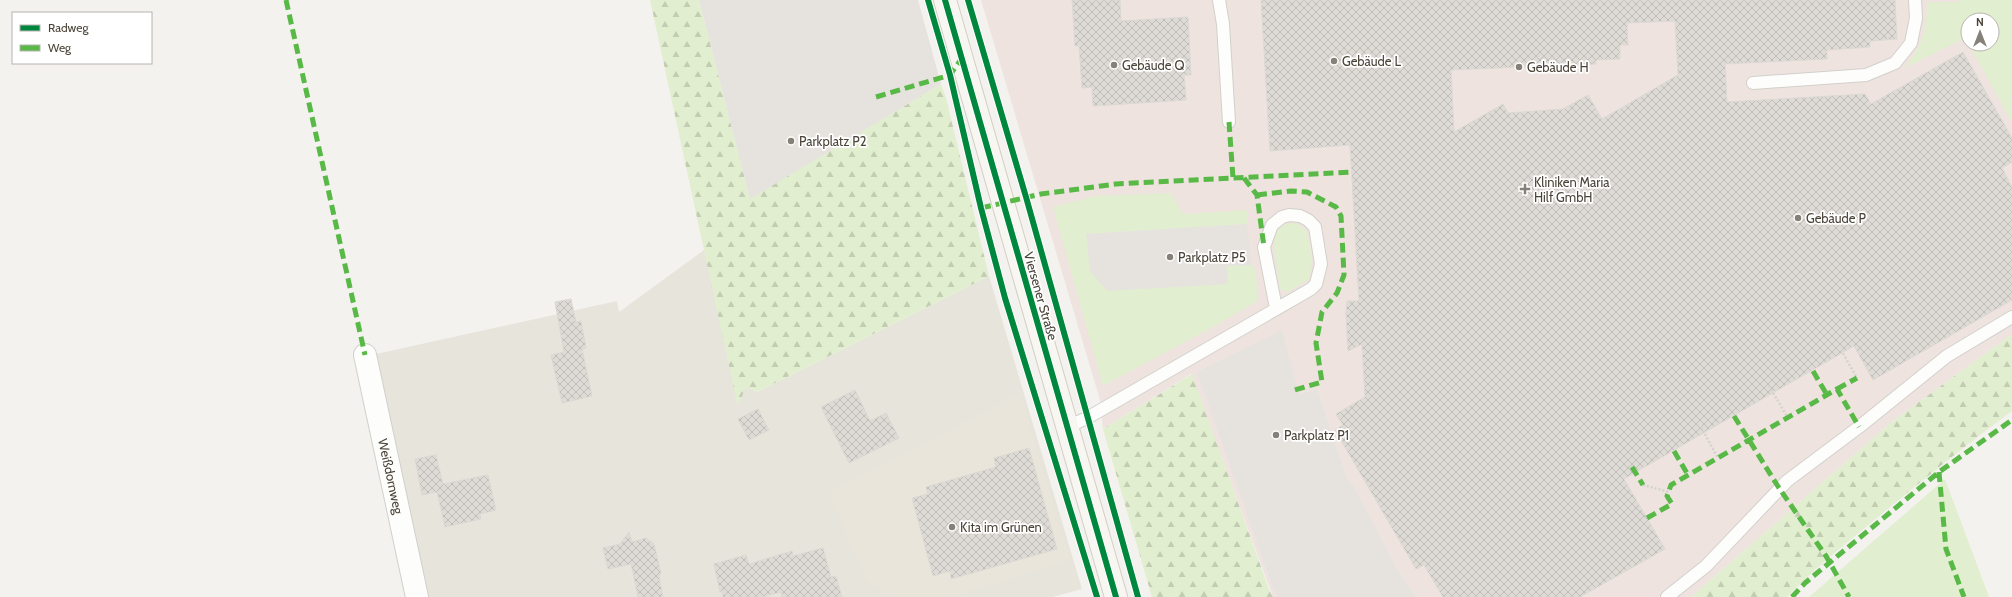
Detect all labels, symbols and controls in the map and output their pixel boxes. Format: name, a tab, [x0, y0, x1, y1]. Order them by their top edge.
legend	[12, 12, 152, 64]
north arrow	[1960, 12, 2000, 52]
text: N	[1976, 15, 1984, 29]
text: Radweg	[48, 20, 89, 35]
text: Weg	[48, 40, 72, 55]
place label: Gebäude L	[1342, 53, 1401, 69]
marker: Gebäude L	[1329, 56, 1339, 66]
place label: Gebäude Q	[1122, 57, 1184, 73]
place label: Gebäude H	[1527, 59, 1589, 75]
marker: Gebäude Q	[1109, 60, 1119, 70]
marker: Gebäude H	[1514, 62, 1524, 72]
place label: Parkplatz P2	[799, 133, 867, 149]
marker: Parkplatz P2	[786, 136, 796, 146]
place label: Kliniken Maria Hilf GmbH	[1534, 174, 1610, 205]
marker: Kliniken Maria Hilf GmbH	[1519, 183, 1531, 195]
place label: Gebäude P	[1806, 210, 1866, 226]
marker: Gebäude P	[1793, 213, 1803, 223]
place label: Parkplatz P5	[1178, 249, 1246, 265]
street label: Viersener Straße	[1021, 250, 1061, 342]
marker: Parkplatz P5	[1165, 252, 1175, 262]
place label: Parkplatz P1	[1284, 427, 1349, 443]
marker: Parkplatz P1	[1271, 430, 1281, 440]
street label: Weißdornweg	[375, 437, 407, 516]
place label: Kita im Grünen	[960, 519, 1042, 535]
marker: Kita im Grünen	[947, 522, 957, 532]

